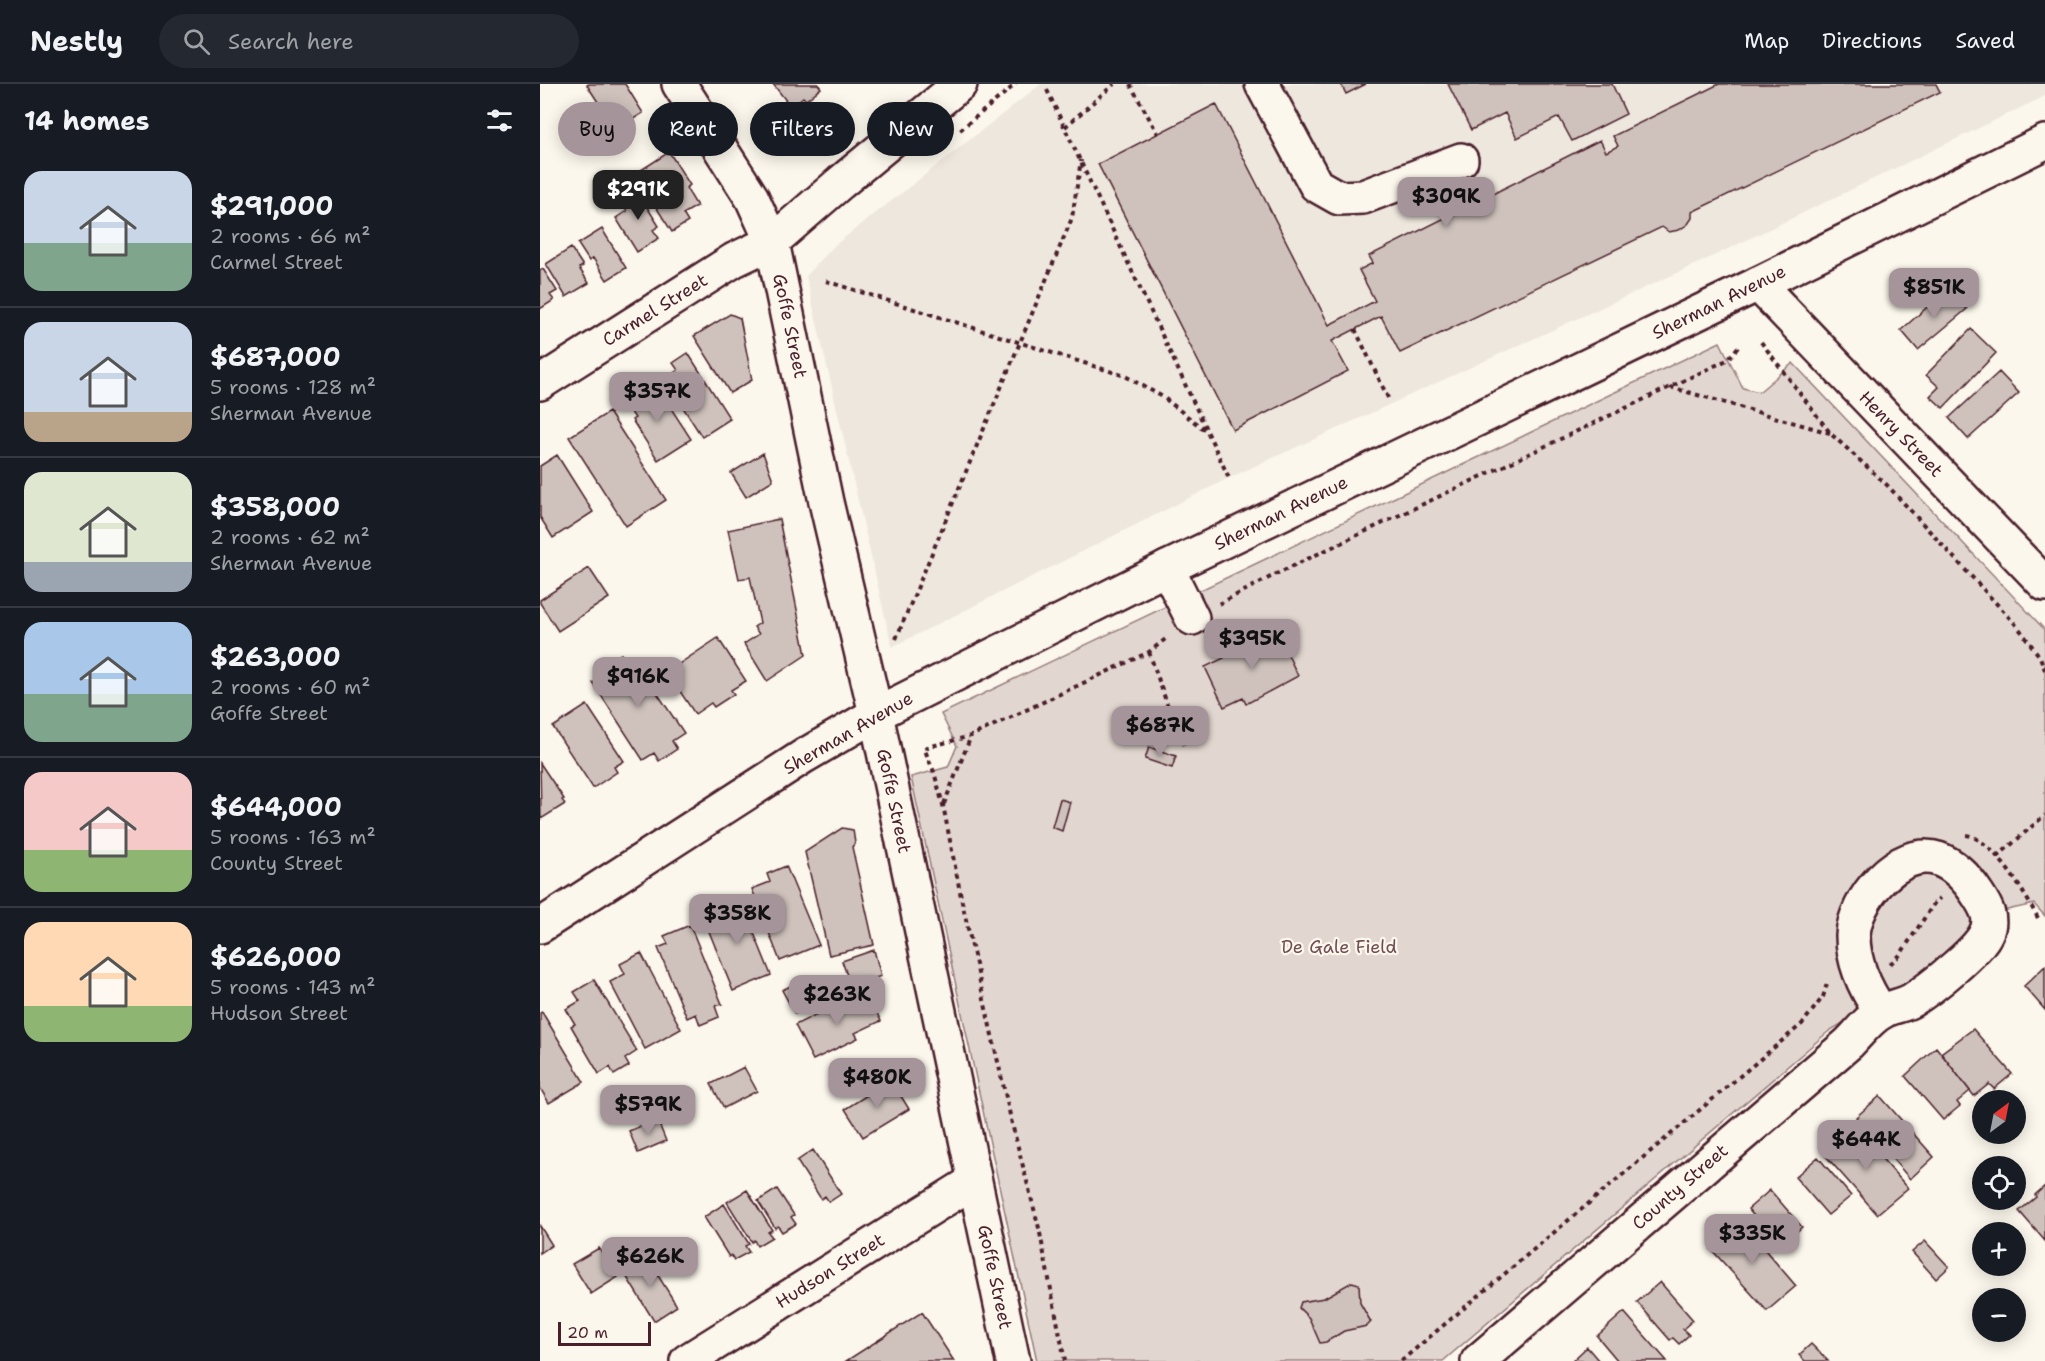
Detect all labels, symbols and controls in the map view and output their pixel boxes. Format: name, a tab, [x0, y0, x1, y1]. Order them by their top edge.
search box	[159, 14, 579, 68]
text: Nestly	[30, 22, 123, 60]
icon: search	[180, 25, 213, 58]
text: Search here	[228, 27, 354, 56]
text: Map	[1744, 27, 1789, 55]
text: Directions	[1822, 27, 1922, 55]
text: Saved	[1955, 27, 2015, 55]
chip: Buy	[558, 102, 636, 156]
chip: Rent	[648, 102, 738, 156]
chip: Filters	[750, 102, 855, 156]
chip: New	[867, 102, 954, 156]
text: 14 homes	[24, 103, 150, 138]
icon: filters	[483, 104, 516, 137]
pin: $291K	[596, 170, 680, 221]
text: $291K	[607, 176, 669, 202]
pin: $309K	[1404, 177, 1488, 228]
text: $309K	[1411, 183, 1481, 209]
text: $291,000	[210, 188, 334, 223]
icon: home	[72, 195, 144, 267]
text: 2 rooms · 66 m²	[210, 223, 371, 249]
text: Carmel Street	[210, 249, 343, 275]
street label: Sherman Avenue	[1648, 259, 1790, 345]
street label: Carmel Street	[598, 268, 712, 352]
pin: $851K	[1892, 268, 1976, 319]
street label: Goffe Street	[767, 272, 813, 381]
text: $851K	[1903, 274, 1965, 300]
text: $687,000	[210, 339, 341, 374]
icon: home	[72, 346, 144, 418]
pin: $357K	[615, 372, 699, 423]
text: 5 rooms · 128 m²	[210, 374, 376, 400]
text: $357K	[623, 378, 691, 404]
street label: Henry Street	[1854, 386, 1948, 482]
text: Sherman Avenue	[210, 400, 372, 426]
street label: Sherman Avenue	[1210, 470, 1352, 556]
text: $358,000	[210, 489, 340, 524]
icon: home	[72, 496, 144, 568]
text: 2 rooms · 62 m²	[210, 524, 370, 550]
text: Sherman Avenue	[210, 550, 372, 576]
pin: $395K	[1210, 619, 1294, 670]
text: $395K	[1218, 625, 1286, 651]
text: $263,000	[210, 639, 341, 674]
icon: home	[72, 646, 144, 718]
pin: $916K	[596, 657, 680, 708]
text: $916K	[607, 663, 669, 689]
text: 2 rooms · 60 m²	[210, 674, 370, 700]
street label: Sherman Avenue	[779, 686, 917, 780]
text: Goffe Street	[210, 700, 328, 726]
pin: $687K	[1118, 706, 1202, 757]
text: $687K	[1126, 712, 1194, 738]
street label: Goffe Street	[871, 747, 917, 856]
text: $644,000	[210, 789, 342, 824]
icon: home	[72, 796, 144, 868]
text: 5 rooms · 163 m²	[210, 824, 376, 850]
text: County Street	[210, 850, 343, 876]
pin: $358K	[695, 894, 779, 945]
text: $358K	[703, 900, 771, 926]
park label: De Gale Field	[1281, 935, 1397, 959]
text: $626,000	[210, 939, 341, 974]
icon: home	[72, 946, 144, 1018]
text: 5 rooms · 143 m²	[210, 974, 375, 1000]
pin: $263K	[795, 975, 879, 1026]
text: $263K	[803, 981, 871, 1007]
text: Hudson Street	[210, 1000, 348, 1026]
pin: $480K	[835, 1058, 919, 1109]
text: $480K	[842, 1064, 912, 1090]
pin: $579K	[606, 1085, 690, 1136]
north arrow	[1972, 1090, 2026, 1144]
map controls	[1972, 1090, 2026, 1342]
text: $579K	[614, 1091, 682, 1117]
pin: $644K	[1824, 1120, 1908, 1171]
text: $644K	[1831, 1126, 1901, 1152]
street label: County Street	[1627, 1139, 1733, 1235]
button: locate	[1972, 1156, 2026, 1210]
pin: $335K	[1710, 1214, 1794, 1265]
text: $335K	[1718, 1220, 1786, 1246]
button: +	[1972, 1222, 2026, 1276]
street label: Goffe Street	[972, 1223, 1018, 1332]
street label: Hudson Street	[771, 1228, 889, 1314]
pin: $626K	[608, 1237, 692, 1288]
text: $626K	[616, 1243, 684, 1269]
button: −	[1972, 1288, 2026, 1342]
scale bar	[558, 1319, 651, 1346]
text: 20 m	[567, 1322, 608, 1343]

